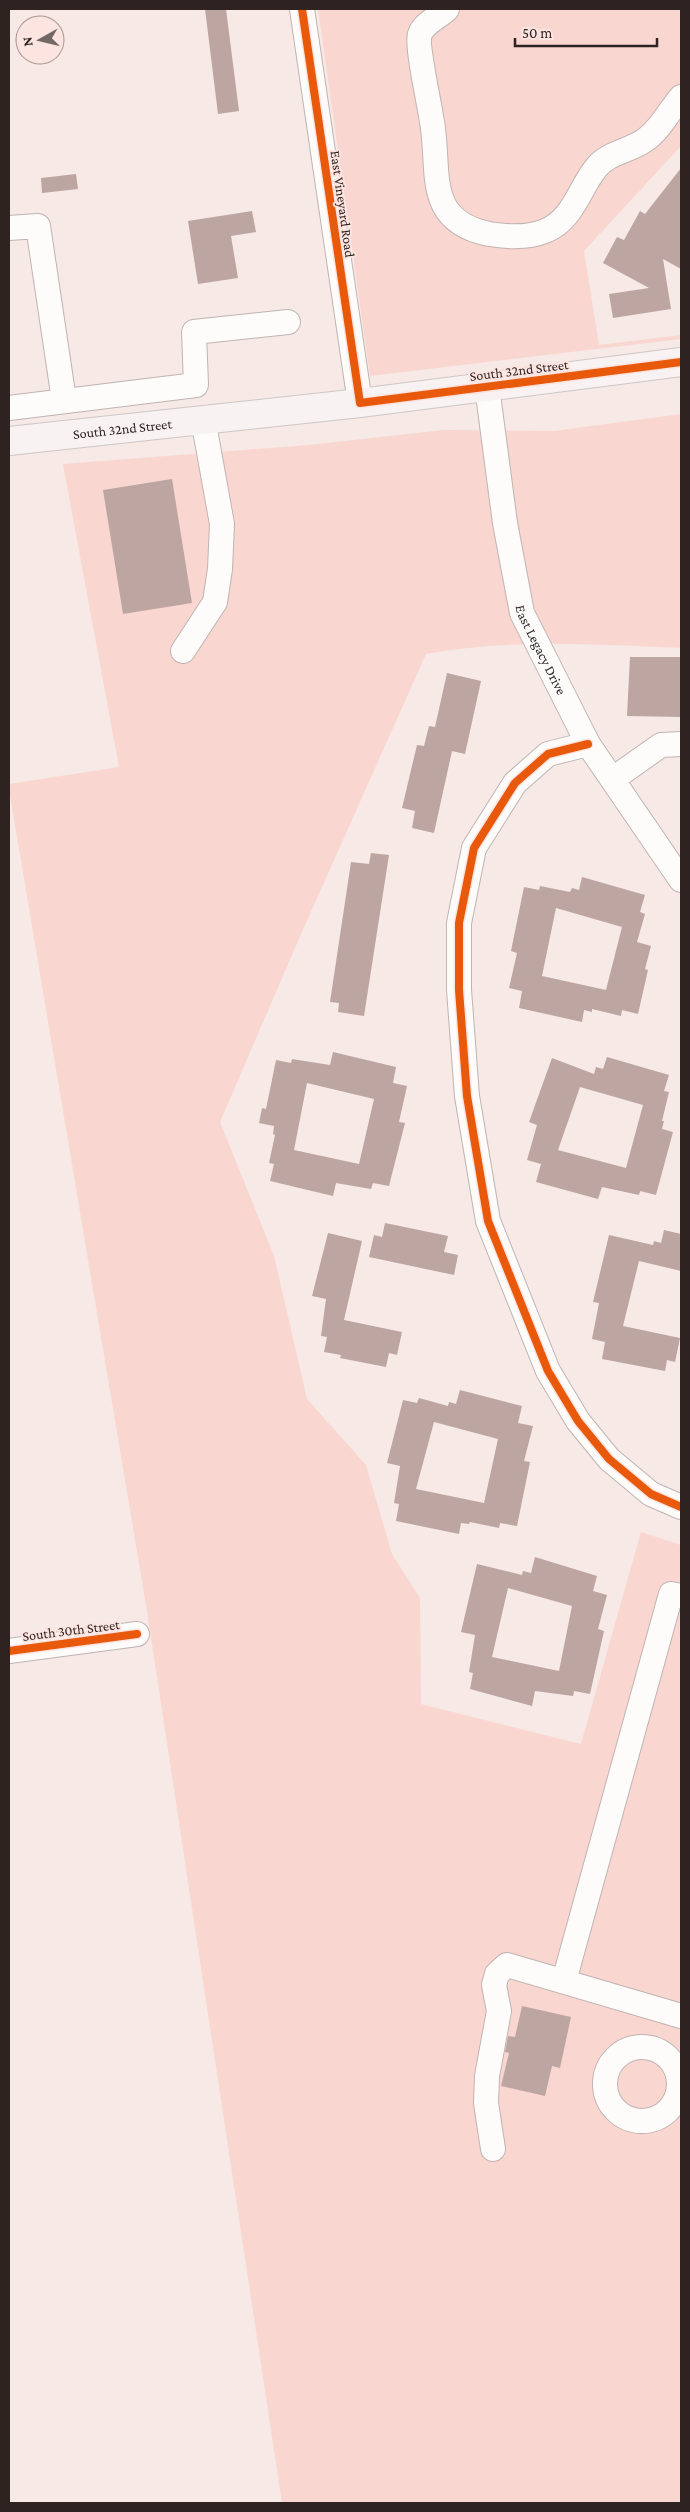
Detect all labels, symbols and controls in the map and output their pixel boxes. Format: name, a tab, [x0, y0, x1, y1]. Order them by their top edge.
north arrow	[15, 15, 65, 65]
scale bar	[515, 15, 658, 47]
text: 50 m	[522, 25, 552, 41]
text: N	[18, 36, 36, 48]
street label: East Vineyard Road	[328, 150, 359, 259]
street label: South 32nd Street	[469, 356, 570, 384]
street label: South 32nd Street	[72, 415, 173, 442]
street label: East Legacy Drive	[513, 604, 570, 697]
street label: South 30th Street	[21, 1616, 121, 1644]

